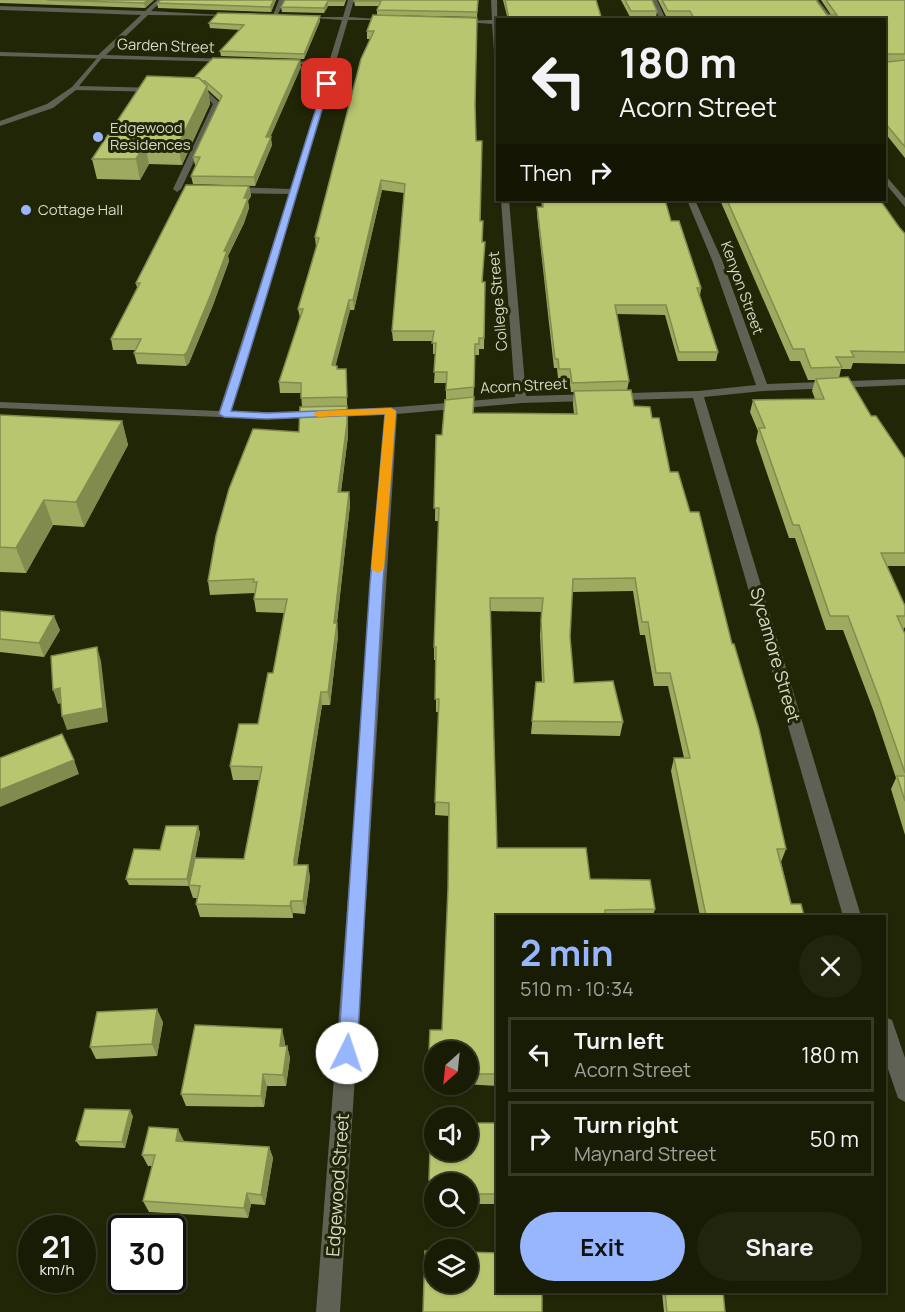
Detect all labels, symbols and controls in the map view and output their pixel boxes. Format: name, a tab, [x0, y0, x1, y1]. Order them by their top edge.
street label: Garden Street	[117, 33, 215, 58]
text: 180 m	[619, 33, 737, 91]
icon: left	[520, 42, 598, 120]
pin	[301, 58, 352, 109]
icon: arrive	[310, 67, 343, 100]
text: Acorn Street	[619, 88, 777, 125]
place label: Edgewood Residences	[110, 117, 191, 155]
marker: Edgewood Residences	[91, 130, 105, 144]
icon: right	[584, 156, 617, 189]
text: Then	[520, 158, 572, 188]
place label: Cottage Hall	[38, 199, 123, 220]
marker: Cottage Hall	[19, 203, 33, 217]
street label: Kenyon Street	[716, 238, 769, 337]
street label: College Street	[483, 250, 512, 352]
street label: Acorn Street	[480, 373, 568, 398]
street label: Sycamore Street	[745, 585, 807, 725]
text: 2 min	[520, 928, 614, 977]
button: close	[799, 935, 862, 998]
text: 510 m · 10:34	[520, 975, 634, 1002]
position arrow	[315, 1021, 379, 1085]
text: Turn left	[574, 1026, 664, 1056]
icon: left	[523, 1038, 556, 1071]
text: 180 m	[801, 1040, 859, 1070]
north arrow	[424, 1041, 478, 1095]
map controls	[424, 1041, 478, 1293]
text: Acorn Street	[574, 1056, 691, 1083]
button: sound	[424, 1107, 478, 1161]
text: Turn right	[574, 1110, 679, 1140]
street label: Edgewood Street	[320, 1112, 354, 1257]
icon: right	[523, 1122, 556, 1155]
text: 50 m	[810, 1124, 859, 1154]
text: Maynard Street	[574, 1140, 716, 1167]
button: search	[424, 1173, 478, 1227]
button: Exit	[520, 1212, 685, 1281]
button: Share	[697, 1212, 862, 1281]
speed limit sign: 30	[108, 1215, 186, 1293]
text: 21	[41, 1226, 73, 1267]
button: layers	[424, 1239, 478, 1293]
text: km/h	[40, 1259, 74, 1280]

